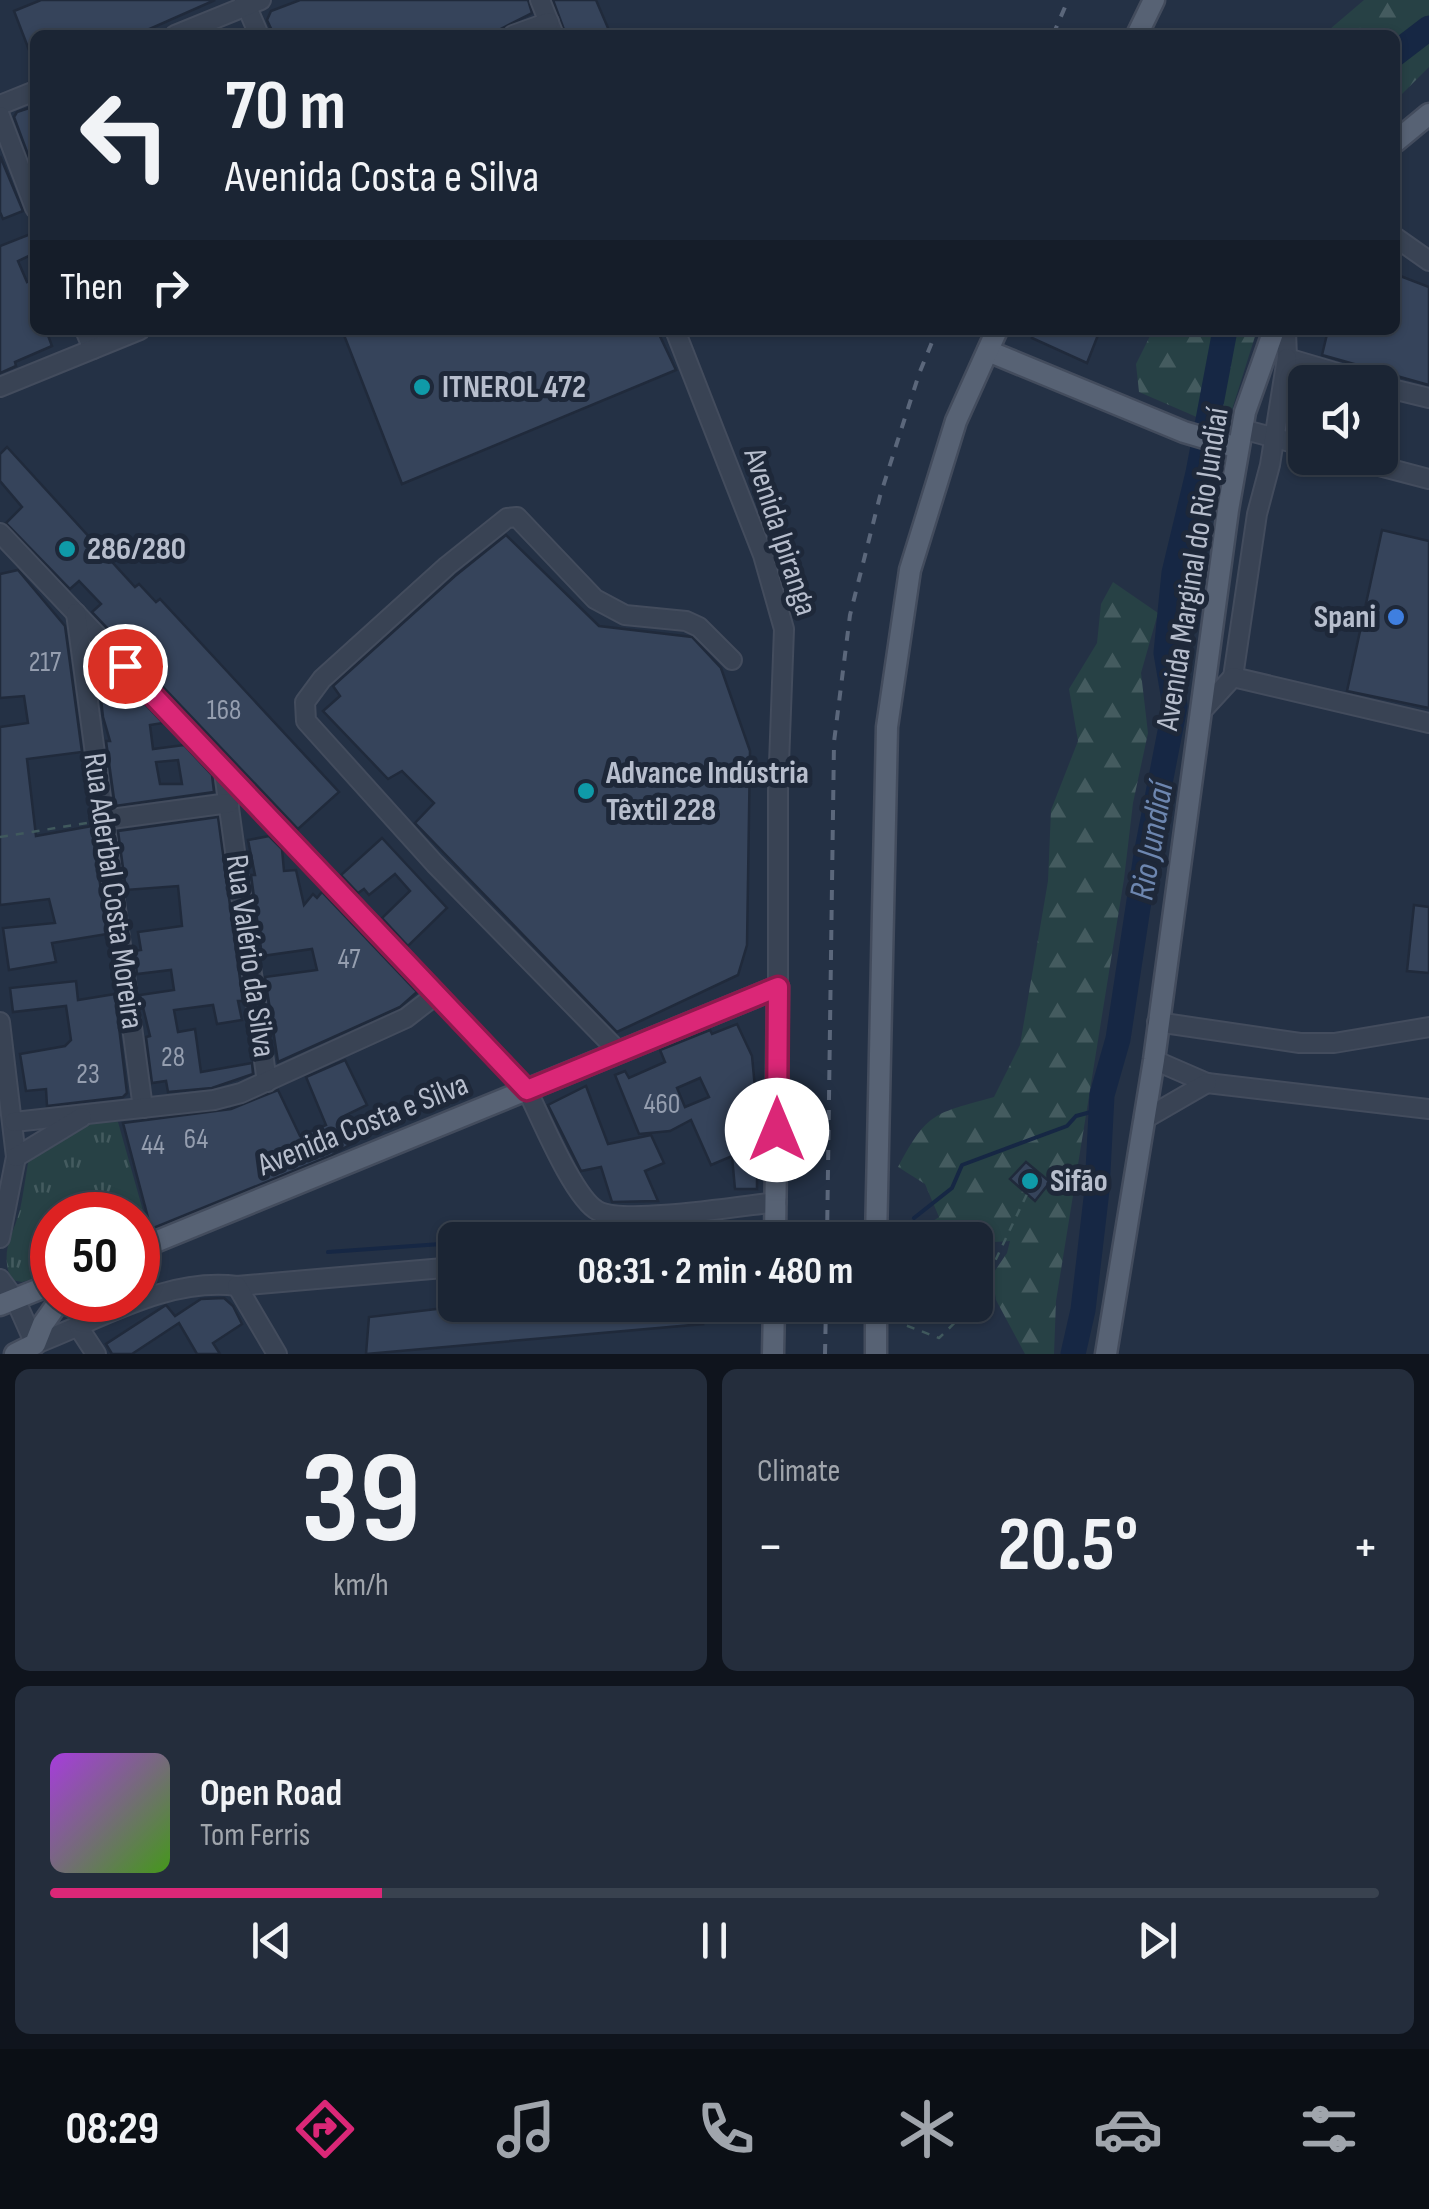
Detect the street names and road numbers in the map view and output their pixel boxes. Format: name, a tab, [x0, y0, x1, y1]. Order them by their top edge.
street label: Avenida Marginal do Rio Jundiaí	[1148, 405, 1238, 734]
street label: Avenida Ipiranga	[734, 442, 825, 621]
street label: Rua Aderbal Costa Moreira	[74, 750, 152, 1032]
street label: Rua Valério da Silva	[216, 852, 284, 1060]
street label: Avenida Costa e Silva	[251, 1065, 474, 1185]

